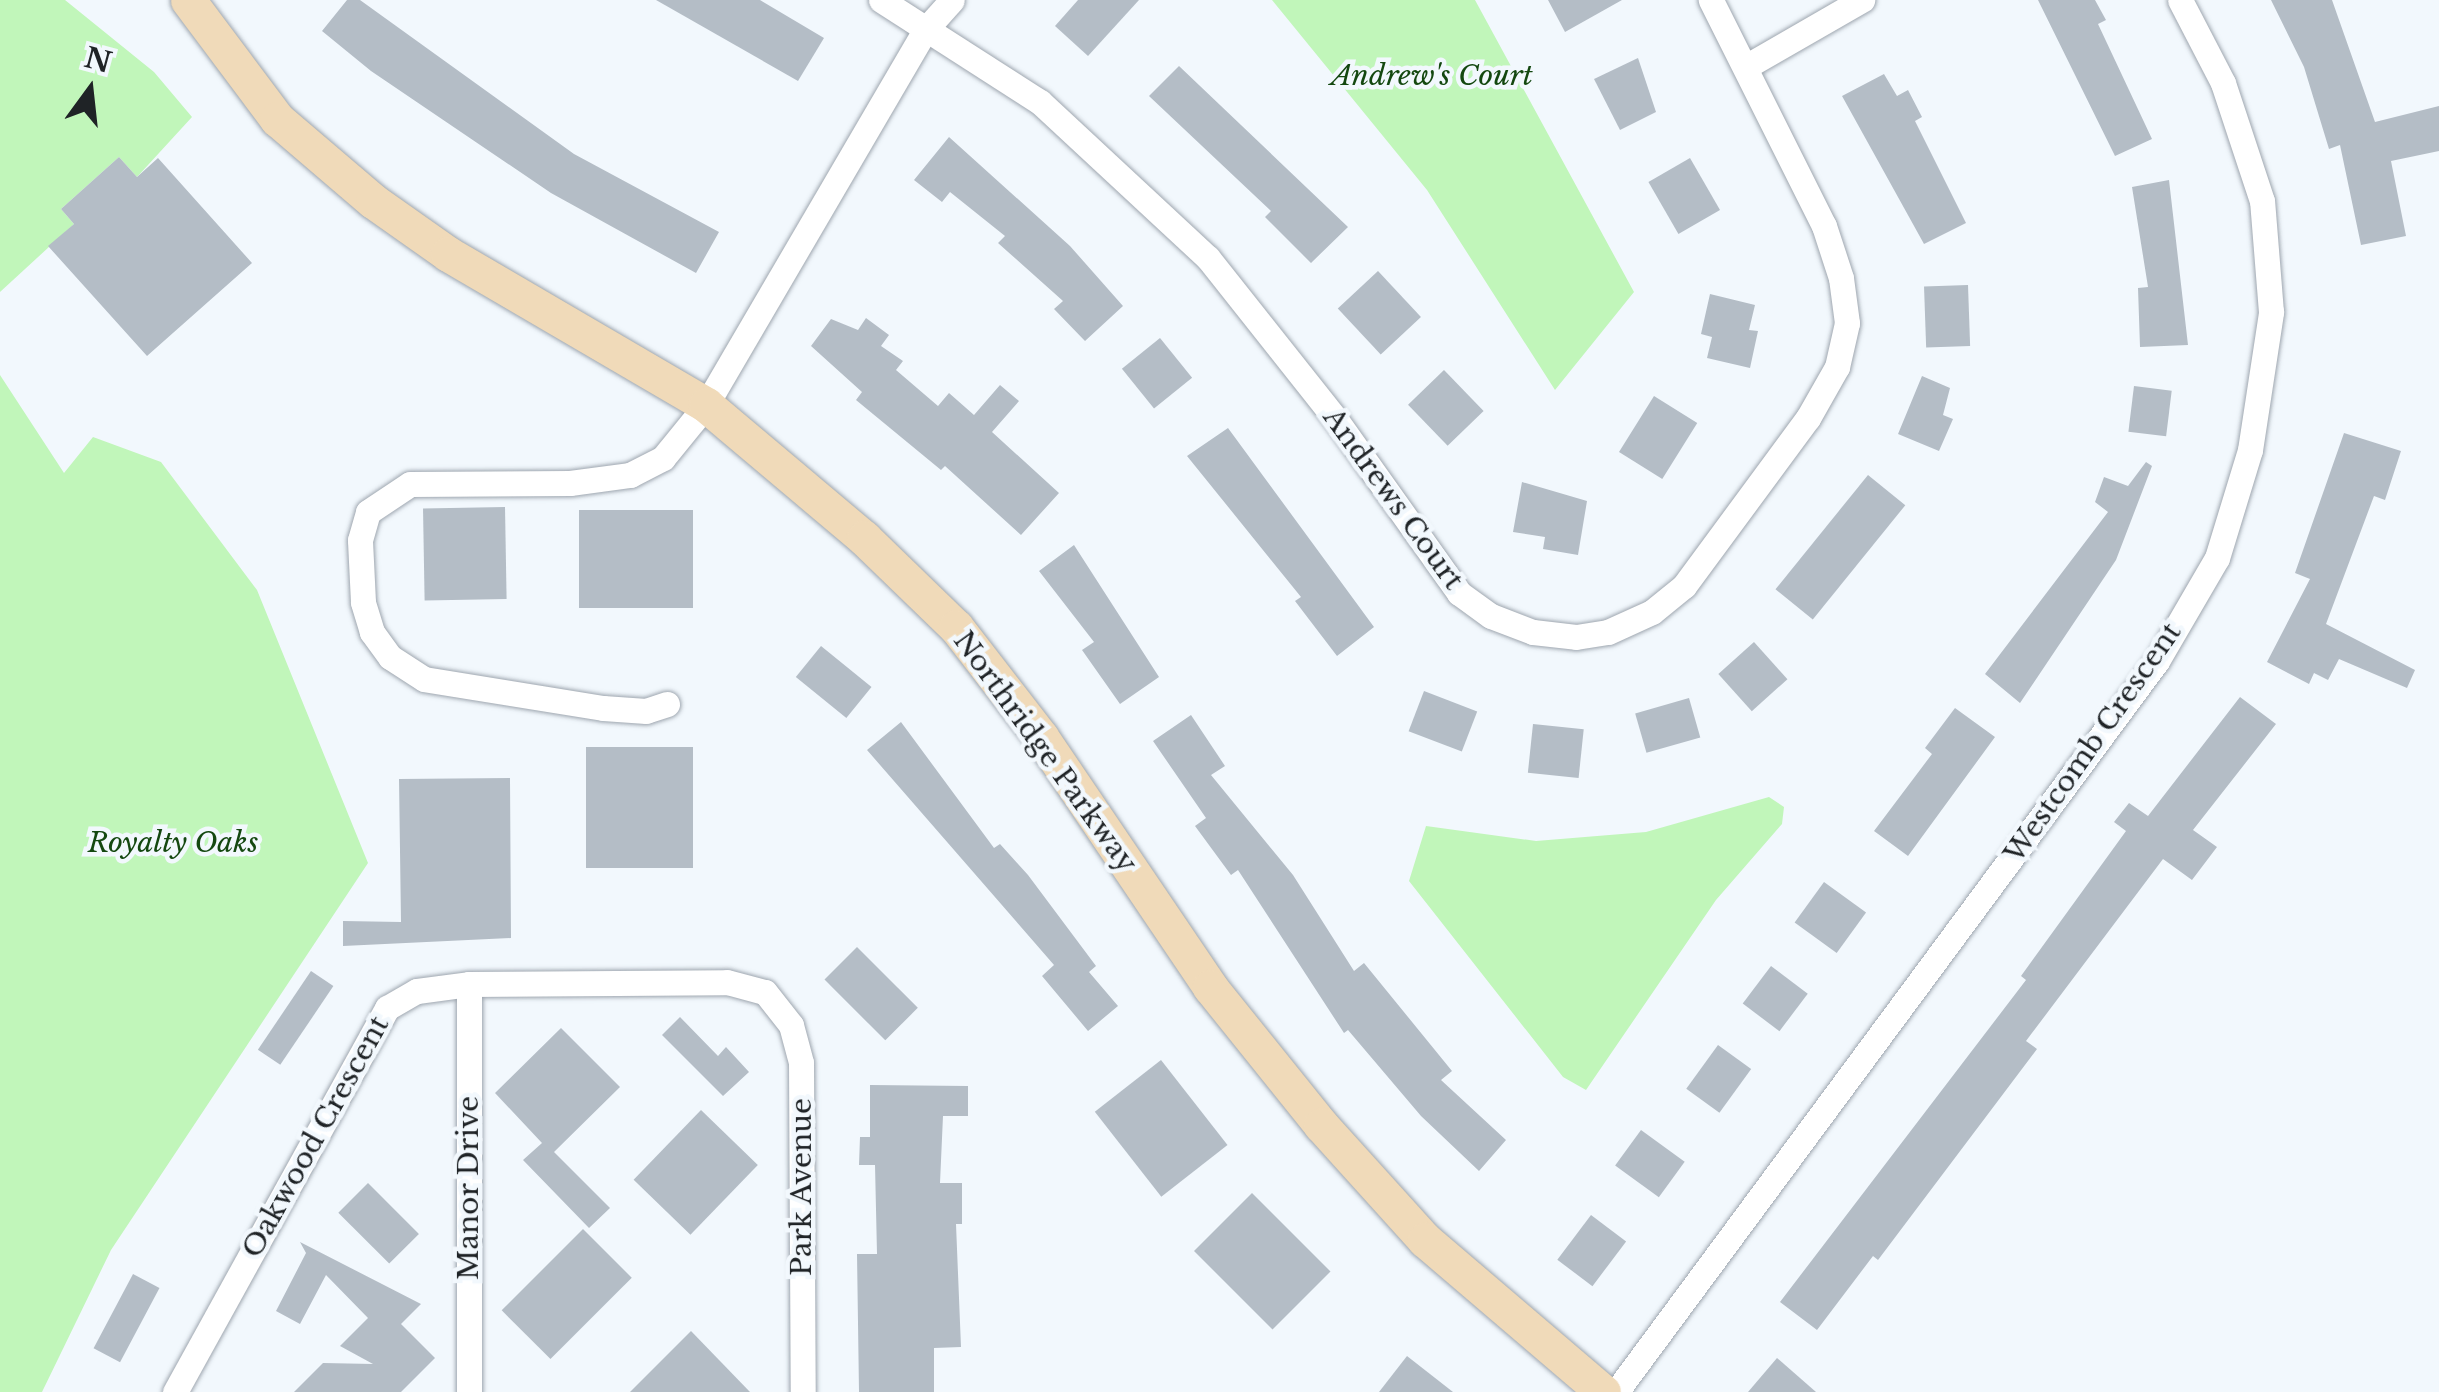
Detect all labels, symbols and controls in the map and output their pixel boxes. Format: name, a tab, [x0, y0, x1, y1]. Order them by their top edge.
north arrow	[40, 40, 140, 140]
text: N	[81, 40, 115, 81]
park label: Andrew's Court	[1331, 59, 1533, 93]
street label: Andrews Court	[1316, 402, 1470, 596]
street label: Westcomb Crescent	[1998, 617, 2188, 869]
street label: Northridge Parkway	[946, 625, 1144, 879]
park label: Royalty Oaks	[88, 826, 258, 860]
street label: Oakwood Crescent	[236, 1010, 396, 1264]
street label: Manor Drive	[452, 1095, 486, 1281]
street label: Park Avenue	[785, 1097, 819, 1277]

